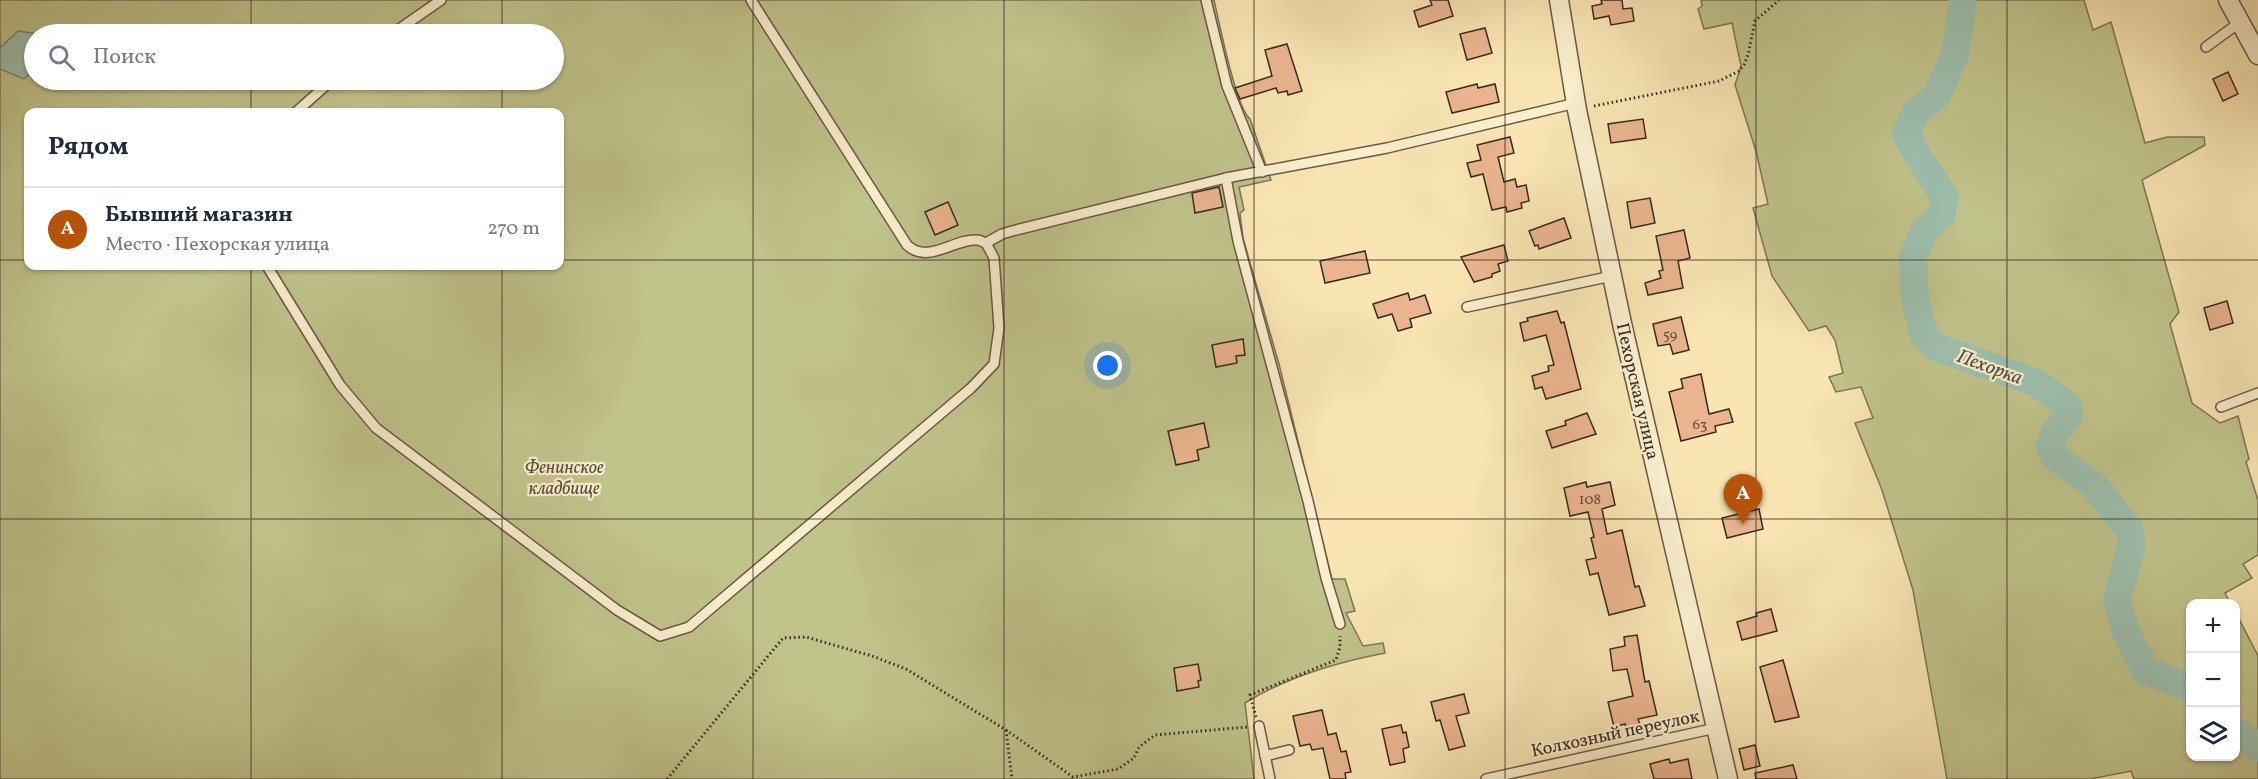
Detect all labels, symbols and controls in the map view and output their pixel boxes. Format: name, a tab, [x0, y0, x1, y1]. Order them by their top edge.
search box	[24, 24, 564, 90]
icon: search	[45, 41, 78, 74]
text: Поиск	[93, 42, 156, 73]
text: Рядом	[48, 129, 128, 165]
text: Бывший магазин	[105, 200, 293, 231]
text: A	[60, 215, 75, 243]
text: 270 m	[487, 215, 540, 243]
text: Место · Пехорская улица	[105, 231, 330, 259]
street label: Пехорская улица	[1609, 320, 1664, 462]
house number: 59	[1663, 325, 1678, 346]
water label: Пехорка	[1953, 343, 2026, 393]
your location	[1093, 351, 1122, 380]
house number: 63	[1692, 415, 1708, 436]
park label: Фенинское кладбище	[524, 456, 604, 502]
pin: A	[1724, 474, 1762, 524]
house number: 108	[1579, 490, 1601, 511]
map controls	[2186, 599, 2240, 761]
button: +	[2186, 599, 2240, 653]
button: −	[2186, 653, 2240, 707]
street label: Колхозный переулок	[1529, 704, 1702, 765]
button: layers	[2186, 707, 2240, 761]

